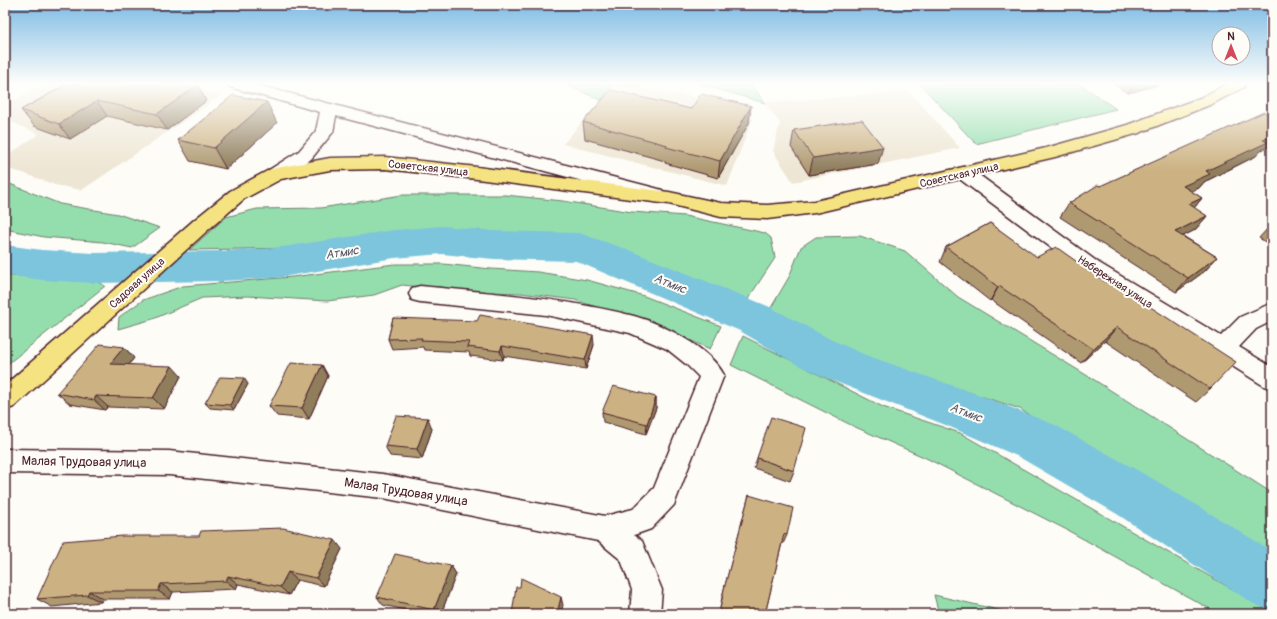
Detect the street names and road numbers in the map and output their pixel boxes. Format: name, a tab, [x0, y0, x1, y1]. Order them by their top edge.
street label: Советская улица	[387, 157, 469, 179]
street label: Советская улица	[918, 160, 1000, 190]
street label: Набережная улица	[1075, 253, 1155, 311]
street label: Садовая улица	[107, 255, 167, 311]
street label: Малая Трудовая улица	[22, 453, 146, 471]
street label: Малая Трудовая улица	[343, 474, 469, 510]

